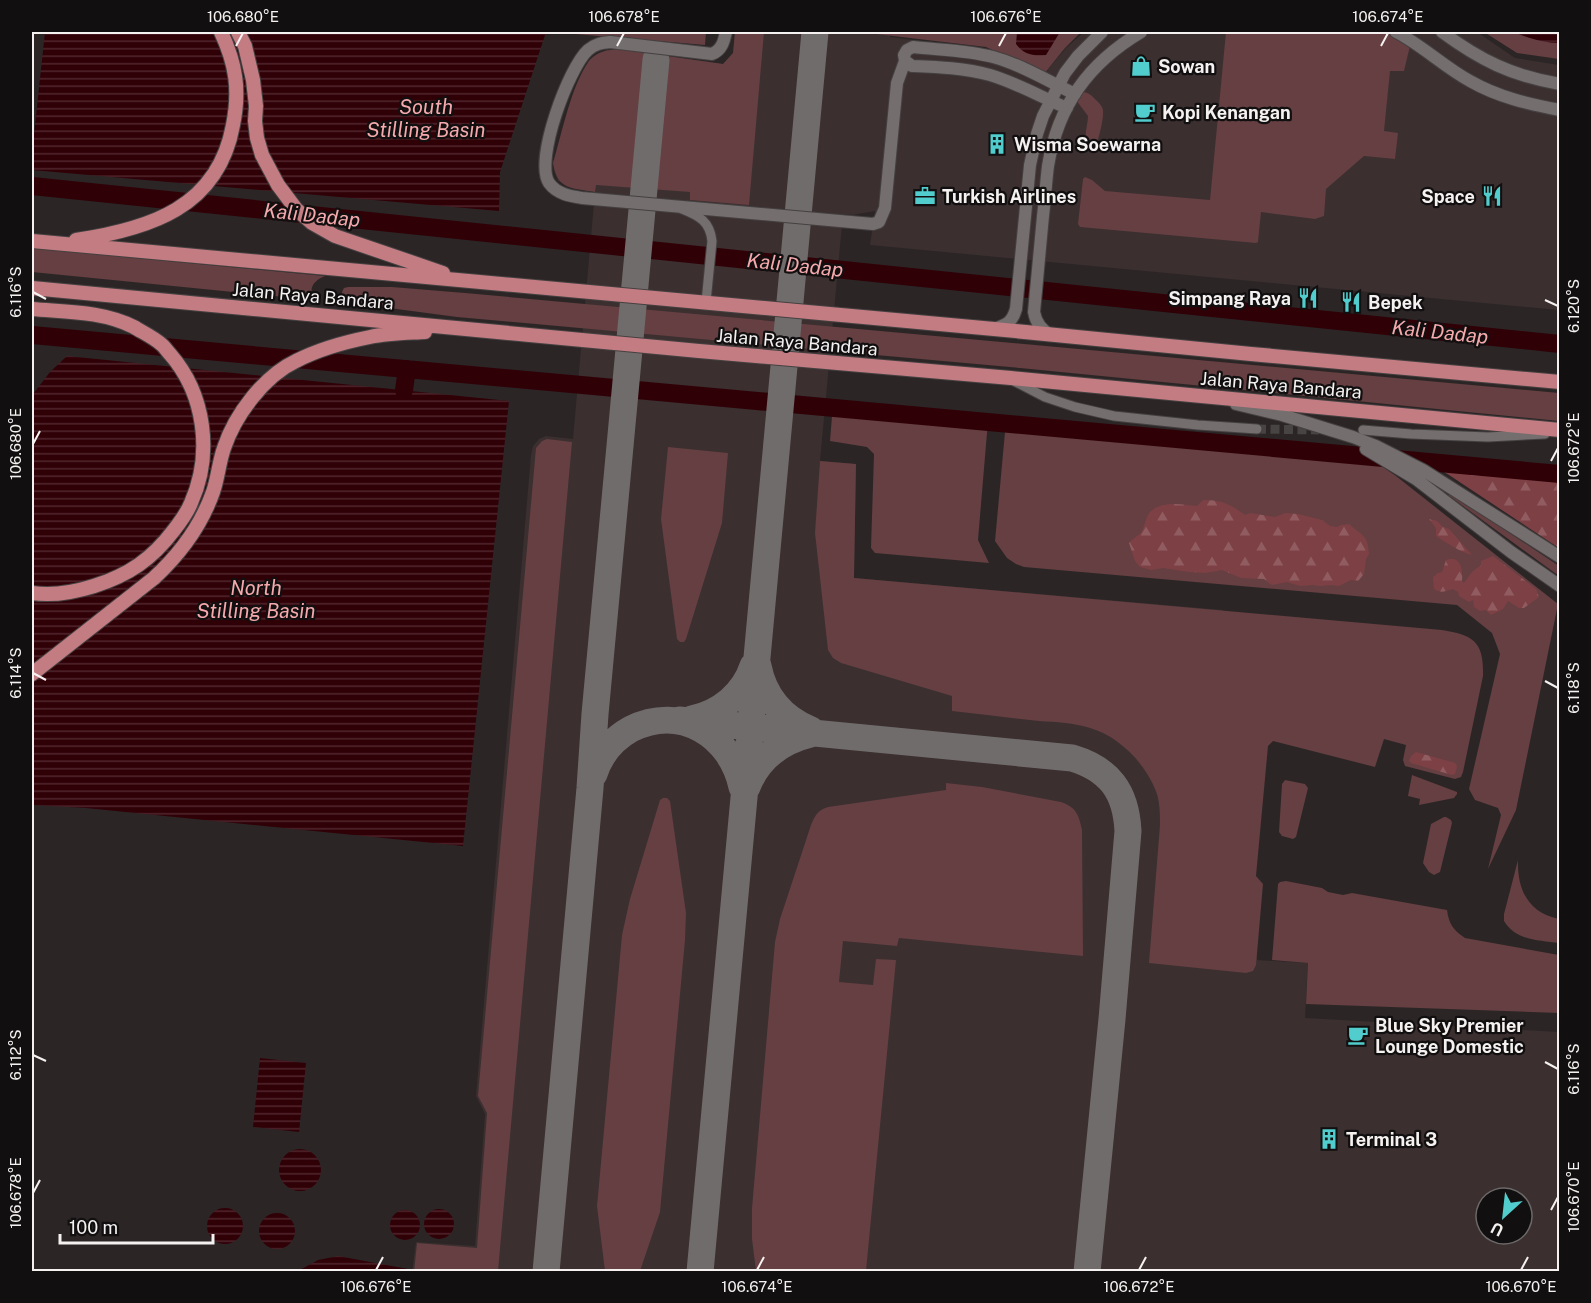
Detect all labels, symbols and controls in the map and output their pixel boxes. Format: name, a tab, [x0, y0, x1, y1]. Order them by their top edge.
text: 106.680°E	[207, 8, 279, 25]
text: 106.678°E	[588, 8, 660, 25]
text: 106.676°E	[970, 8, 1042, 25]
text: 106.674°E	[1352, 8, 1424, 25]
shop icon: Sowan	[1129, 54, 1153, 78]
place label: Sowan	[1158, 56, 1215, 77]
water label: South Stilling Basin	[366, 95, 486, 142]
cafe icon: Kopi Kenangan	[1133, 100, 1157, 124]
place label: Kopi Kenangan	[1162, 102, 1291, 123]
building icon: Wisma Soewarna	[985, 132, 1009, 156]
place label: Wisma Soewarna	[1014, 134, 1161, 155]
office icon: Turkish Airlines	[913, 184, 937, 208]
restaurant icon: Space	[1480, 184, 1504, 208]
place label: Turkish Airlines	[942, 186, 1076, 207]
place label: Space	[1421, 186, 1475, 207]
water label: Kali Dadap	[263, 198, 361, 232]
water label: Kali Dadap	[746, 248, 844, 282]
text: 6.116°S	[7, 266, 24, 318]
street label: Jalan Raya Bandara	[231, 278, 395, 314]
text: 6.120°S	[1565, 279, 1582, 333]
restaurant icon: Simpang Raya	[1296, 286, 1320, 310]
place label: Simpang Raya	[1168, 288, 1291, 309]
restaurant icon: Bepek	[1339, 290, 1363, 314]
place label: Bepek	[1368, 292, 1423, 313]
water label: Kali Dadap	[1391, 315, 1489, 349]
street label: Jalan Raya Bandara	[715, 324, 879, 360]
street label: Jalan Raya Bandara	[1199, 367, 1363, 403]
text: 106.680°E	[7, 408, 24, 480]
text: 106.672°E	[1565, 412, 1582, 484]
water label: North Stilling Basin	[196, 576, 316, 623]
text: 6.114°S	[7, 647, 24, 699]
text: 6.118°S	[1565, 662, 1582, 714]
place label: Blue Sky Premier Lounge Domestic	[1375, 1015, 1524, 1057]
cafe icon: Blue Sky Premier Lounge Domestic	[1346, 1023, 1370, 1047]
text: 6.112°S	[7, 1030, 24, 1080]
text: 6.116°S	[1565, 1043, 1582, 1095]
building icon: Terminal 3	[1317, 1127, 1341, 1151]
place label: Terminal 3	[1346, 1129, 1437, 1150]
text: 106.678°E	[7, 1157, 24, 1229]
text: 106.670°E	[1565, 1161, 1582, 1233]
north arrow	[1474, 1186, 1534, 1246]
scale bar	[60, 1207, 213, 1245]
text: 100 m	[69, 1217, 118, 1238]
text: U	[1488, 1218, 1507, 1240]
text: 106.676°E	[340, 1278, 412, 1295]
text: 106.674°E	[721, 1278, 793, 1295]
text: 106.672°E	[1103, 1278, 1175, 1295]
text: 106.670°E	[1485, 1278, 1557, 1295]

